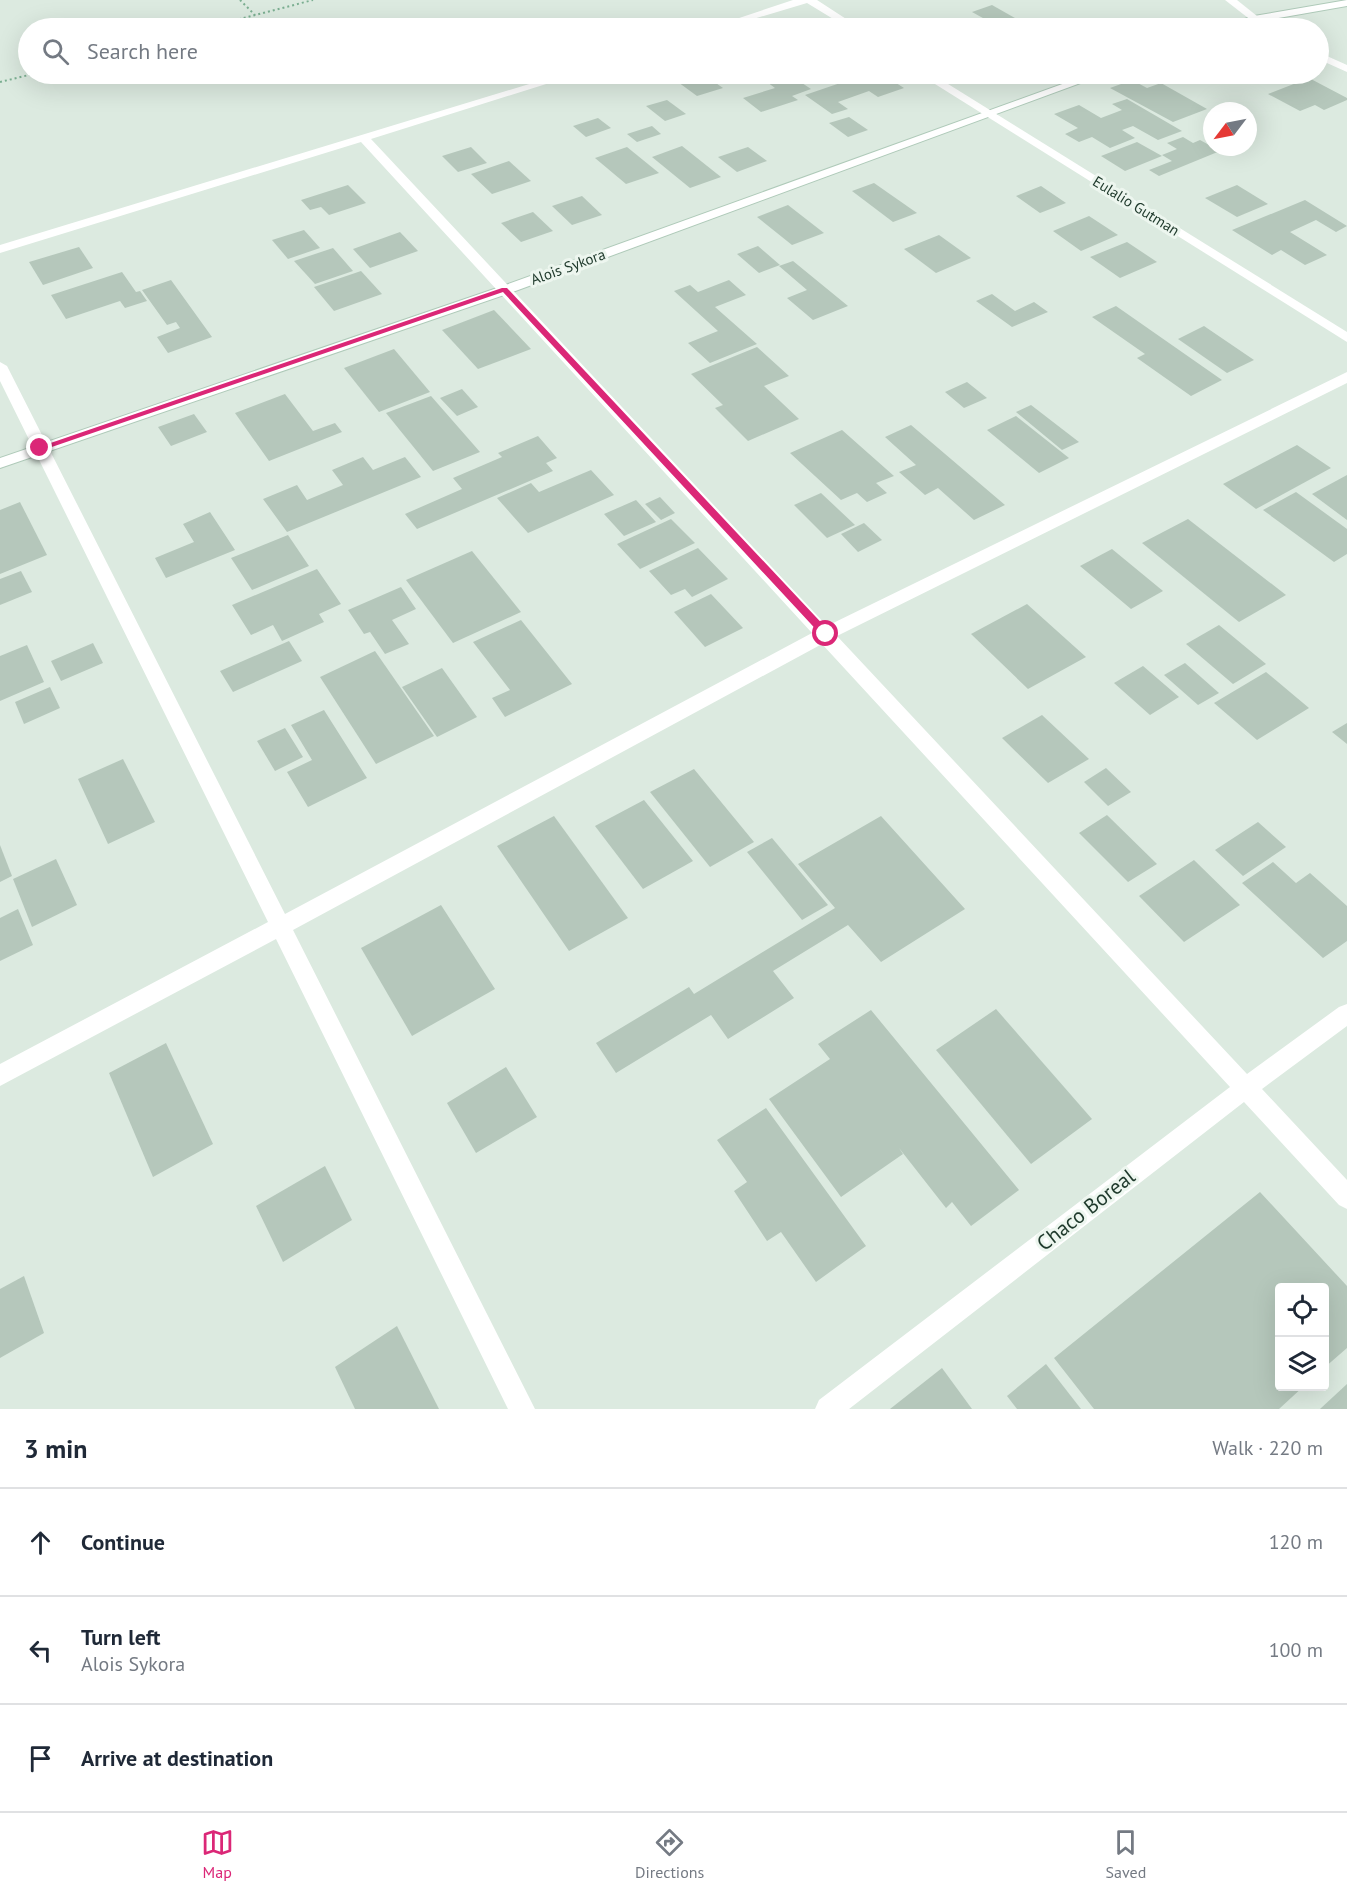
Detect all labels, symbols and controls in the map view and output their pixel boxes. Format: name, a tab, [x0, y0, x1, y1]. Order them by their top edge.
search box	[18, 18, 1329, 84]
icon: search	[39, 35, 72, 68]
text: Search here	[87, 37, 198, 65]
north arrow	[1203, 102, 1257, 156]
street label: Eulalio Gutman	[1089, 171, 1183, 240]
street label: Alois Sykora	[528, 244, 608, 289]
route end	[26, 434, 52, 460]
route start	[812, 620, 838, 646]
street label: Chaco Boreal	[1031, 1163, 1140, 1256]
map controls	[1275, 1283, 1329, 1391]
button: locate	[1275, 1283, 1329, 1337]
button: layers	[1275, 1337, 1329, 1391]
text: 3 min	[24, 1432, 87, 1465]
text: Walk · 220 m	[1212, 1435, 1323, 1461]
icon: ahead	[24, 1526, 57, 1559]
text: Continue	[81, 1528, 165, 1556]
text: 120 m	[1269, 1529, 1323, 1555]
text: Turn left	[81, 1623, 161, 1651]
icon: left	[24, 1634, 57, 1667]
text: 100 m	[1269, 1637, 1323, 1663]
text: Alois Sykora	[81, 1651, 185, 1677]
icon: arrive	[24, 1742, 57, 1775]
text: Arrive at destination	[81, 1744, 273, 1772]
tab: Map	[201, 1826, 234, 1882]
tab: Directions	[635, 1826, 704, 1882]
tab: Saved	[1106, 1826, 1146, 1882]

